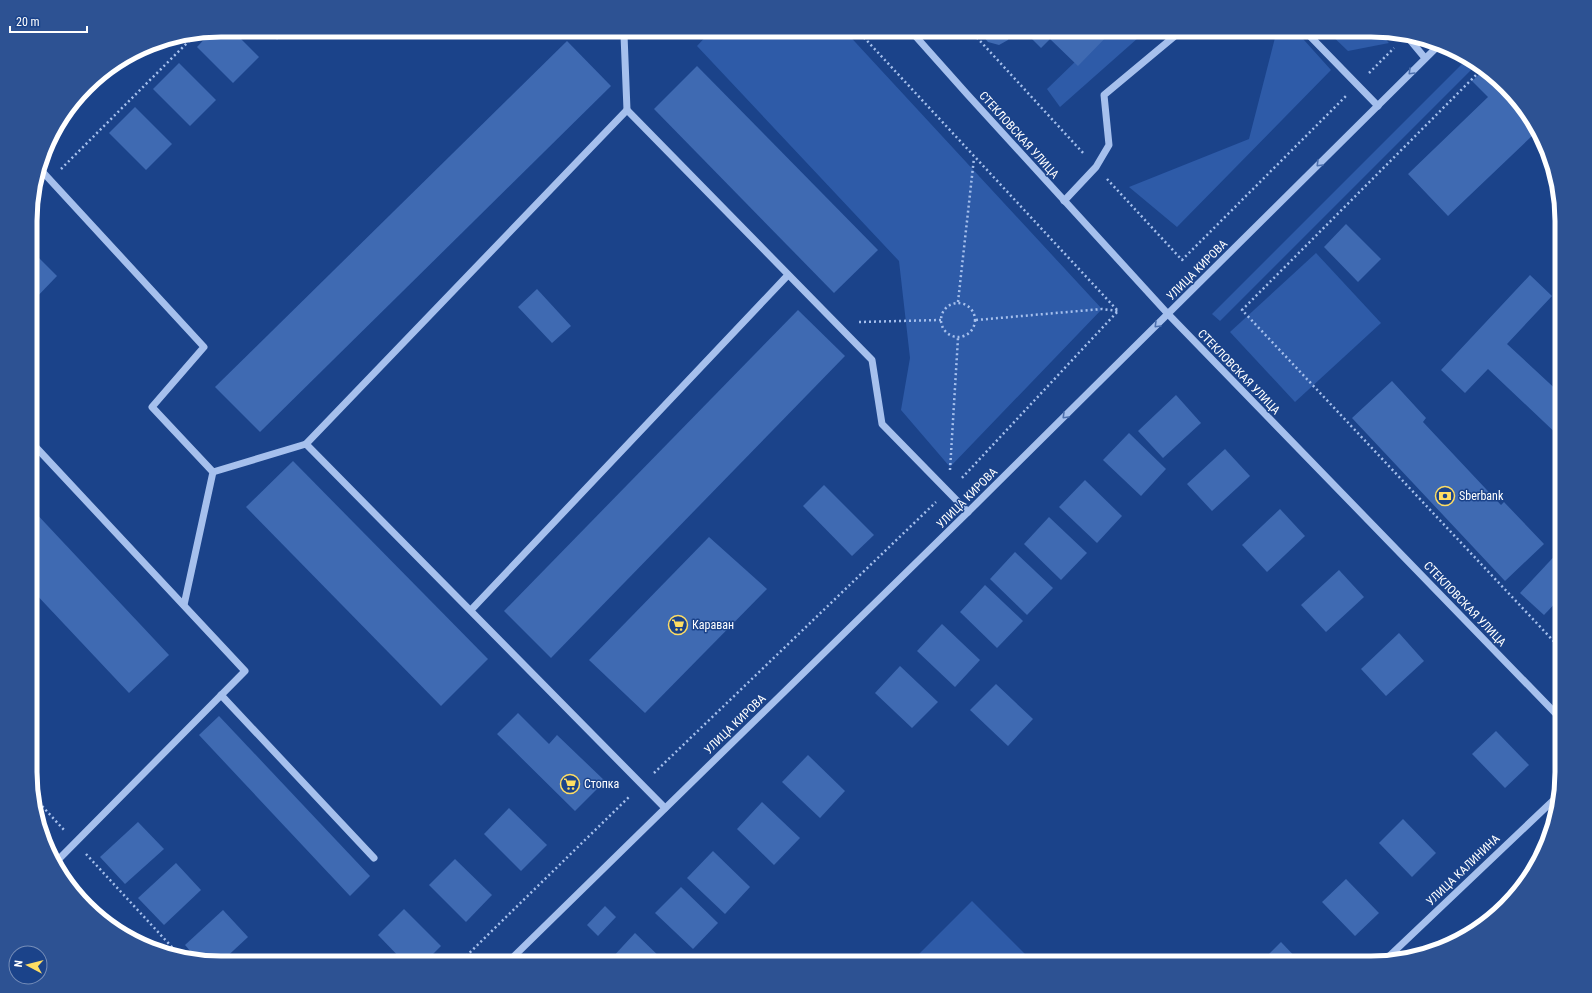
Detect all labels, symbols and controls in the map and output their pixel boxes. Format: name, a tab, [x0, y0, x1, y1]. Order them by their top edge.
scale bar	[10, 8, 87, 34]
text: 20 m	[16, 15, 40, 29]
one-way arrow	[1408, 67, 1416, 75]
street label: СТЕКЛОВСКАЯ УЛИЦА	[976, 89, 1062, 182]
one-way arrow	[1316, 159, 1324, 167]
street label: УЛИЦА КИРОВА	[1164, 237, 1230, 303]
one-way arrow	[1154, 320, 1162, 328]
street label: СТЕКЛОВСКАЯ УЛИЦА	[1195, 327, 1283, 417]
one-way arrow	[1062, 411, 1070, 419]
street label: УЛИЦА КИРОВА	[934, 465, 1000, 531]
bank icon: Sberbank	[1434, 485, 1456, 507]
place label: Sberbank	[1459, 489, 1504, 503]
street label: СТЕКЛОВСКАЯ УЛИЦА	[1421, 559, 1509, 649]
supermarket icon: Караван	[667, 614, 689, 636]
place label: Караван	[692, 618, 734, 632]
street label: УЛИЦА КИРОВА	[701, 691, 769, 757]
supermarket icon: Стопка	[559, 773, 581, 795]
place label: Стопка	[584, 777, 620, 791]
street label: УЛИЦА КАЛИНИНА	[1423, 831, 1503, 909]
north arrow	[8, 945, 48, 985]
text: N	[12, 959, 25, 968]

